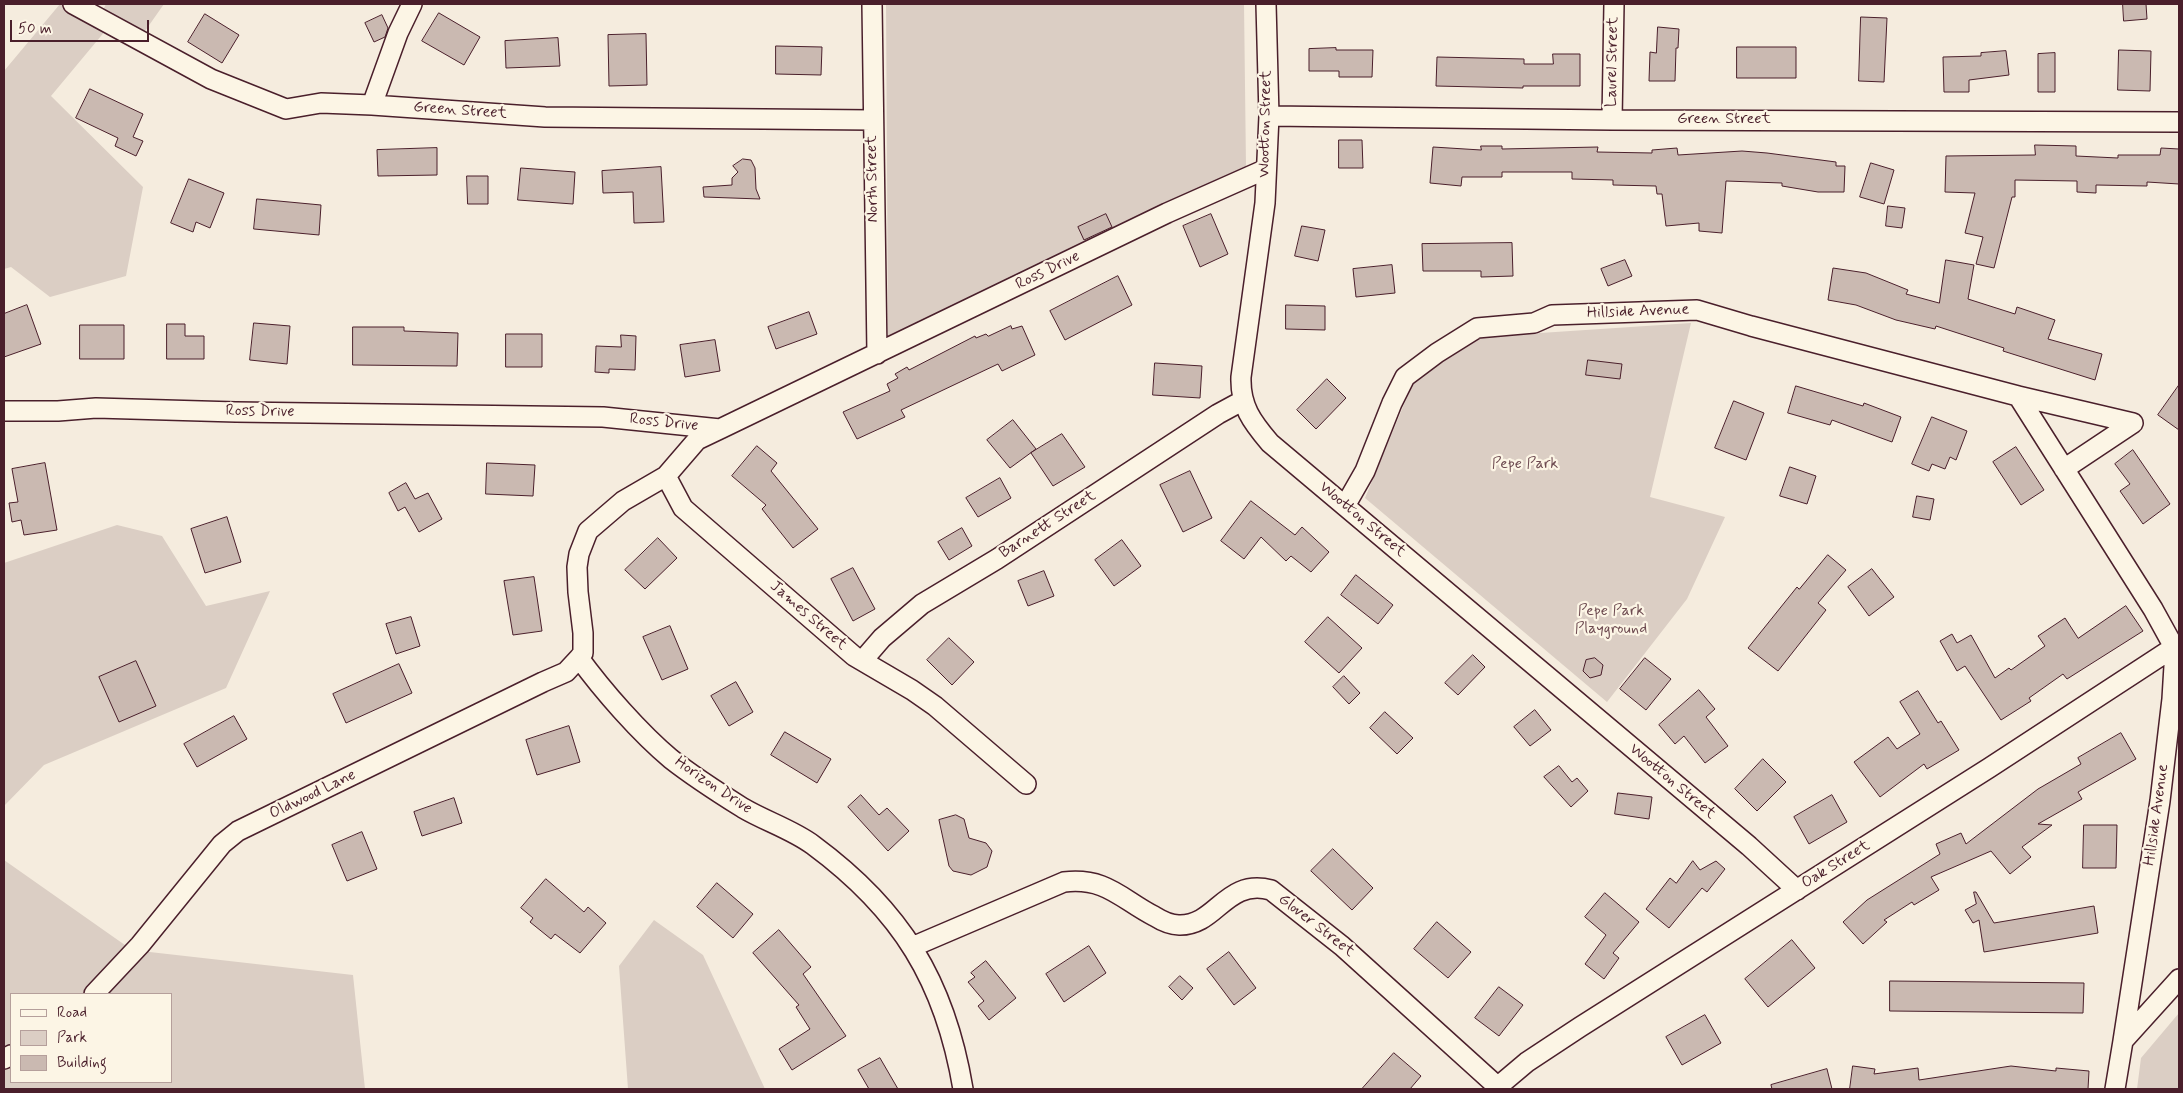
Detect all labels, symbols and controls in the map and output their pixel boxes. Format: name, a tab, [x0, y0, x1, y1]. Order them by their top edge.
scale bar	[12, 10, 151, 42]
street label: Laurel Street	[1603, 17, 1623, 107]
text: 50 m	[18, 19, 52, 39]
street label: Wootton Street	[1255, 70, 1277, 178]
street label: Green Street	[412, 98, 508, 124]
street label: Green Street	[1677, 110, 1771, 130]
street label: North Street	[863, 135, 883, 223]
street label: Ross Drive	[1013, 247, 1083, 295]
street label: Hillside Avenue	[1586, 301, 1690, 323]
street label: Ross Drive	[225, 402, 295, 422]
street label: Ross Drive	[629, 410, 699, 436]
park label: Pepe Park	[1492, 455, 1558, 475]
street label: Wootton Street	[1315, 478, 1409, 562]
street label: Barnett Street	[996, 487, 1100, 563]
street label: James Street	[765, 577, 851, 655]
park label: Pepe Park Playground	[1575, 602, 1647, 640]
street label: Wootton Street	[1625, 740, 1719, 824]
street label: Horizon Drive	[671, 753, 755, 819]
street label: Hillside Avenue	[2140, 763, 2174, 867]
street label: Oldwood Lane	[267, 766, 359, 824]
street label: Oak Street	[1798, 837, 1874, 893]
street label: Glover Street	[1274, 890, 1358, 962]
legend	[10, 993, 172, 1083]
text: Road	[57, 1003, 87, 1023]
text: Park	[57, 1028, 87, 1048]
text: Building	[57, 1053, 107, 1073]

